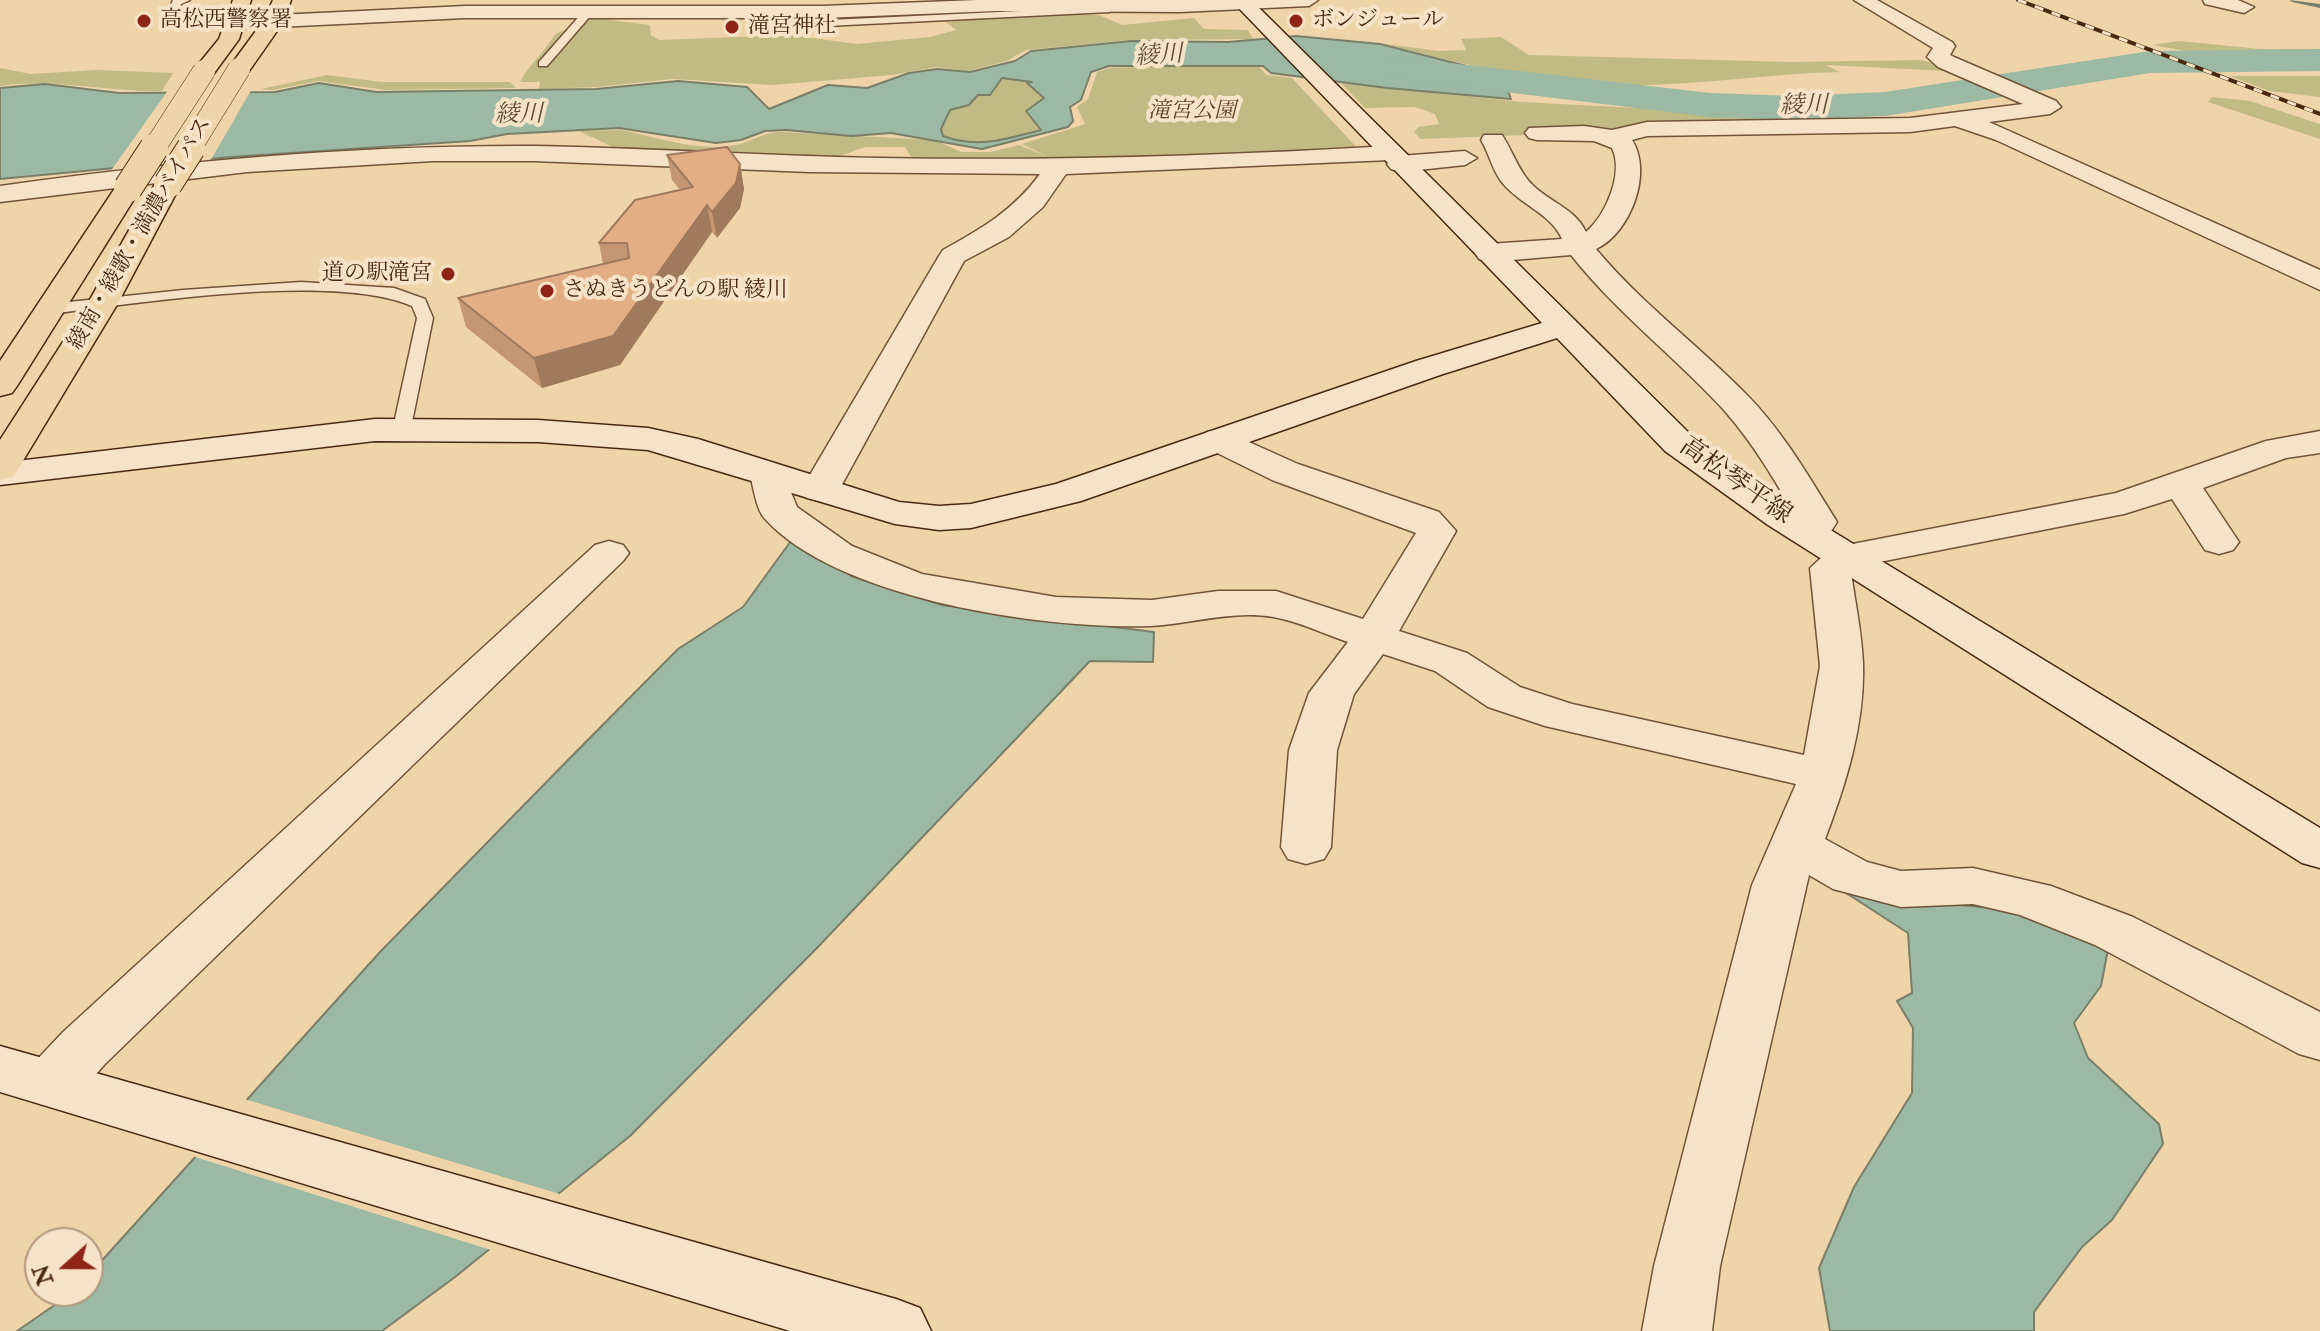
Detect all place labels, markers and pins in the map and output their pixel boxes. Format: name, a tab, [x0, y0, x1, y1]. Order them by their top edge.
place label: 高松西警察署	[160, 8, 292, 34]
place label: ボンジュール	[1312, 8, 1444, 34]
marker: 高松西警察署	[135, 12, 153, 30]
marker: ボンジュール	[1287, 12, 1305, 30]
place label: 滝宮神社	[748, 14, 836, 40]
marker: 滝宮神社	[723, 18, 741, 36]
place label: 道の駅滝宮	[322, 261, 432, 287]
marker: 道の駅滝宮	[439, 265, 457, 283]
place label: さぬきうどんの駅 綾川	[563, 278, 788, 304]
marker: さぬきうどんの駅 綾川	[538, 282, 556, 300]

